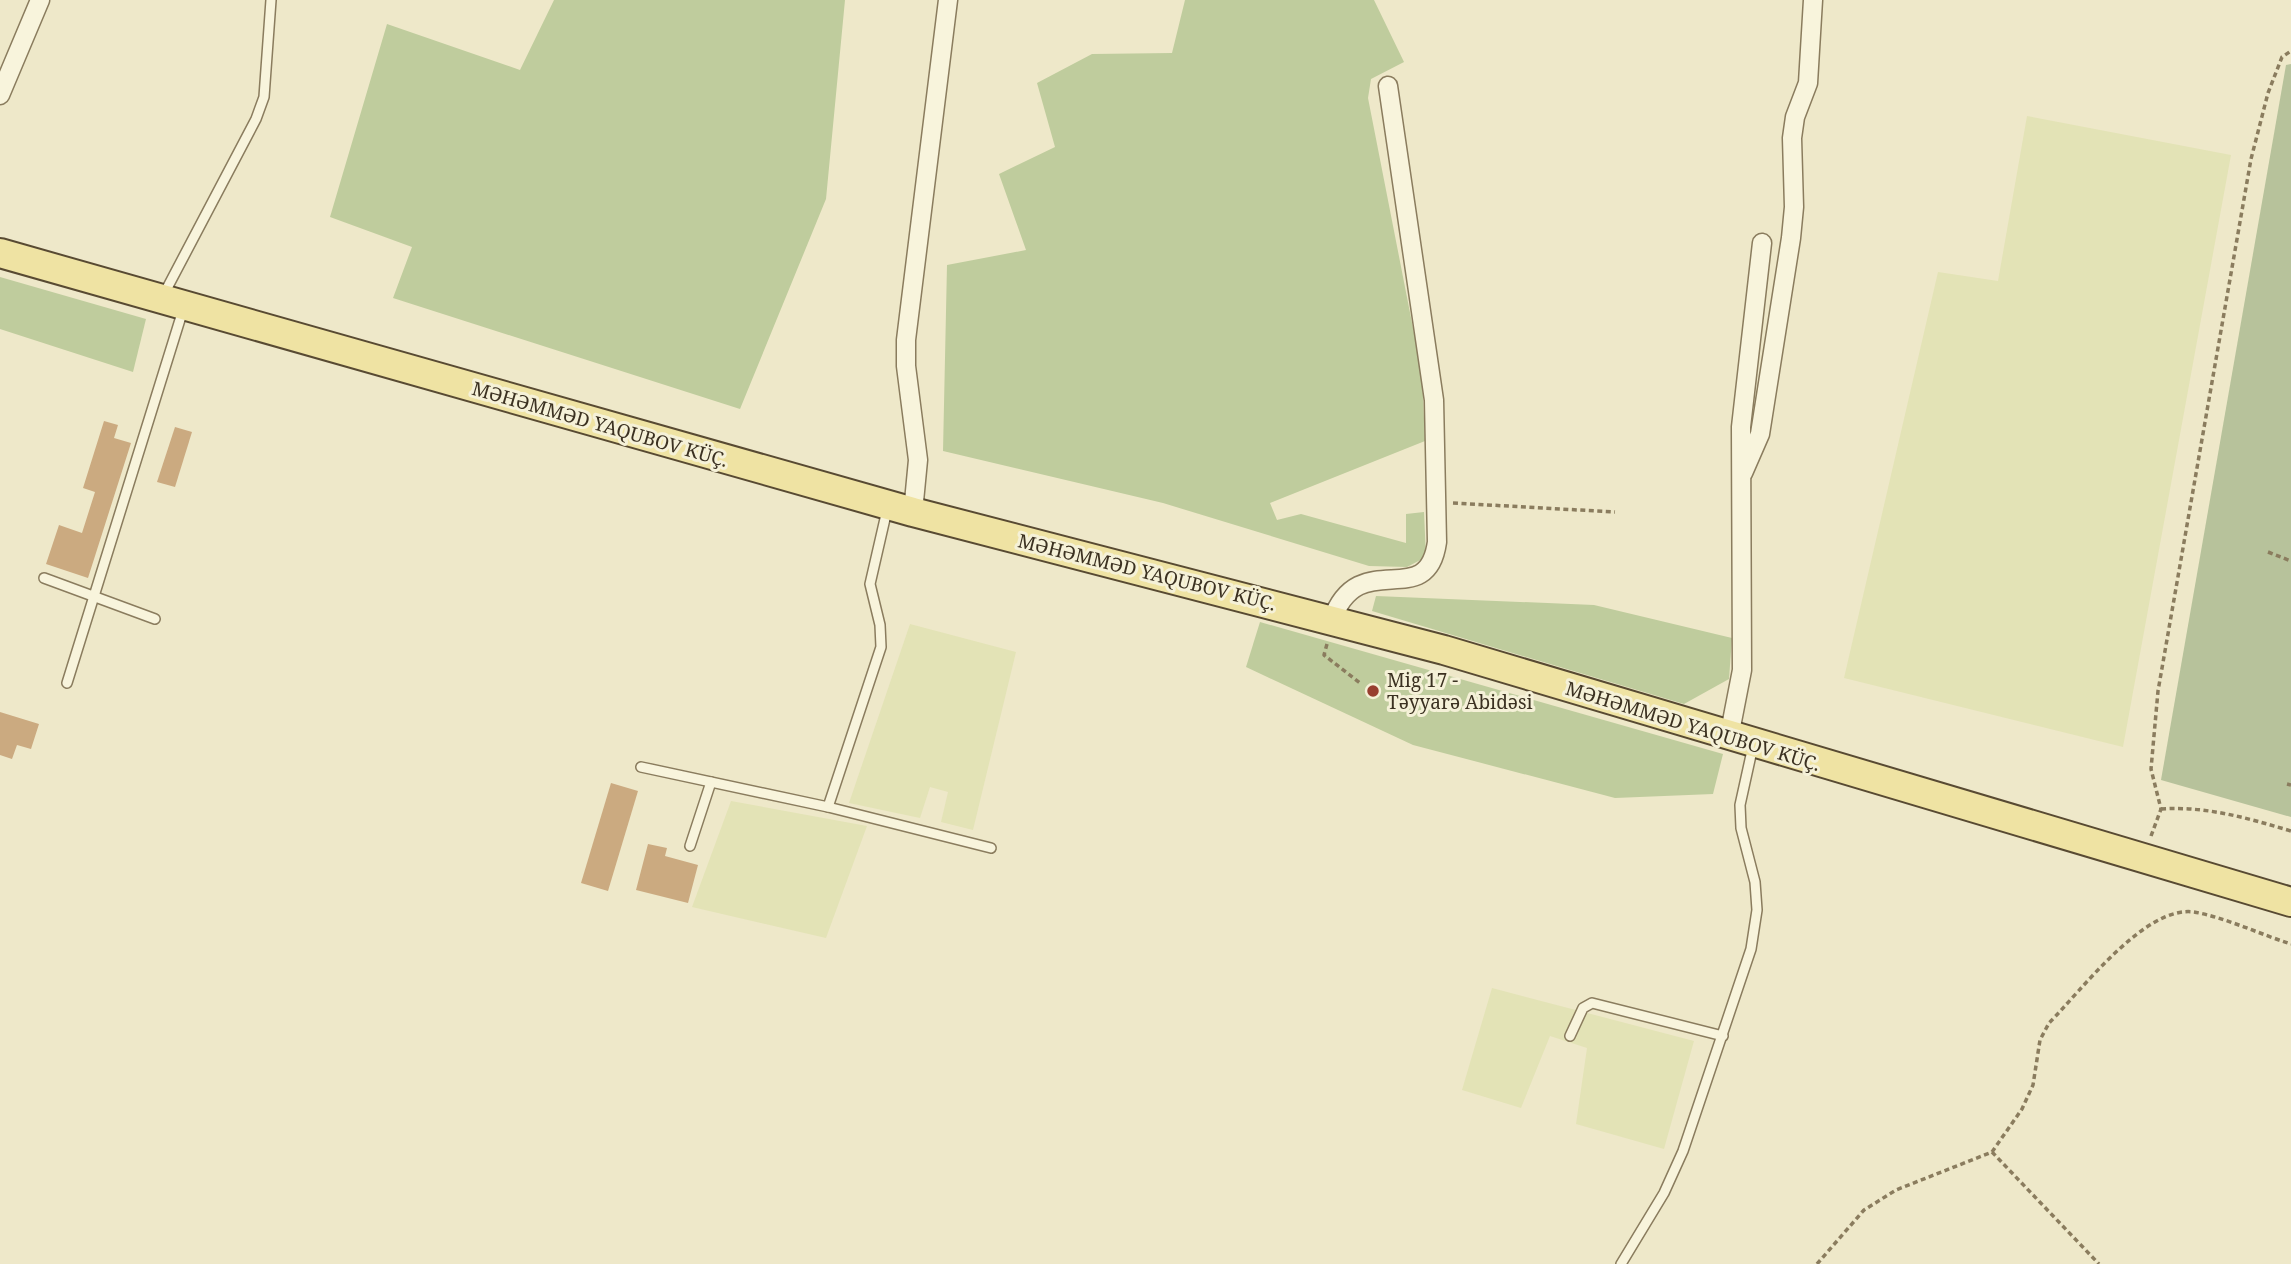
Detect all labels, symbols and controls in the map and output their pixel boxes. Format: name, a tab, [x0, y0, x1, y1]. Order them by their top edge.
street label: MƏHƏMMƏD YAQUBOV KÜÇ.	[469, 375, 731, 473]
street label: MƏHƏMMƏD YAQUBOV KÜÇ.	[1015, 527, 1279, 617]
place label: Mig 17 - Təyyarə Abidəsi	[1387, 667, 1533, 715]
street label: MƏHƏMMƏD YAQUBOV KÜÇ.	[1562, 675, 1824, 777]
marker: Mig 17 - Təyyarə Abidəsi	[1365, 683, 1381, 699]

